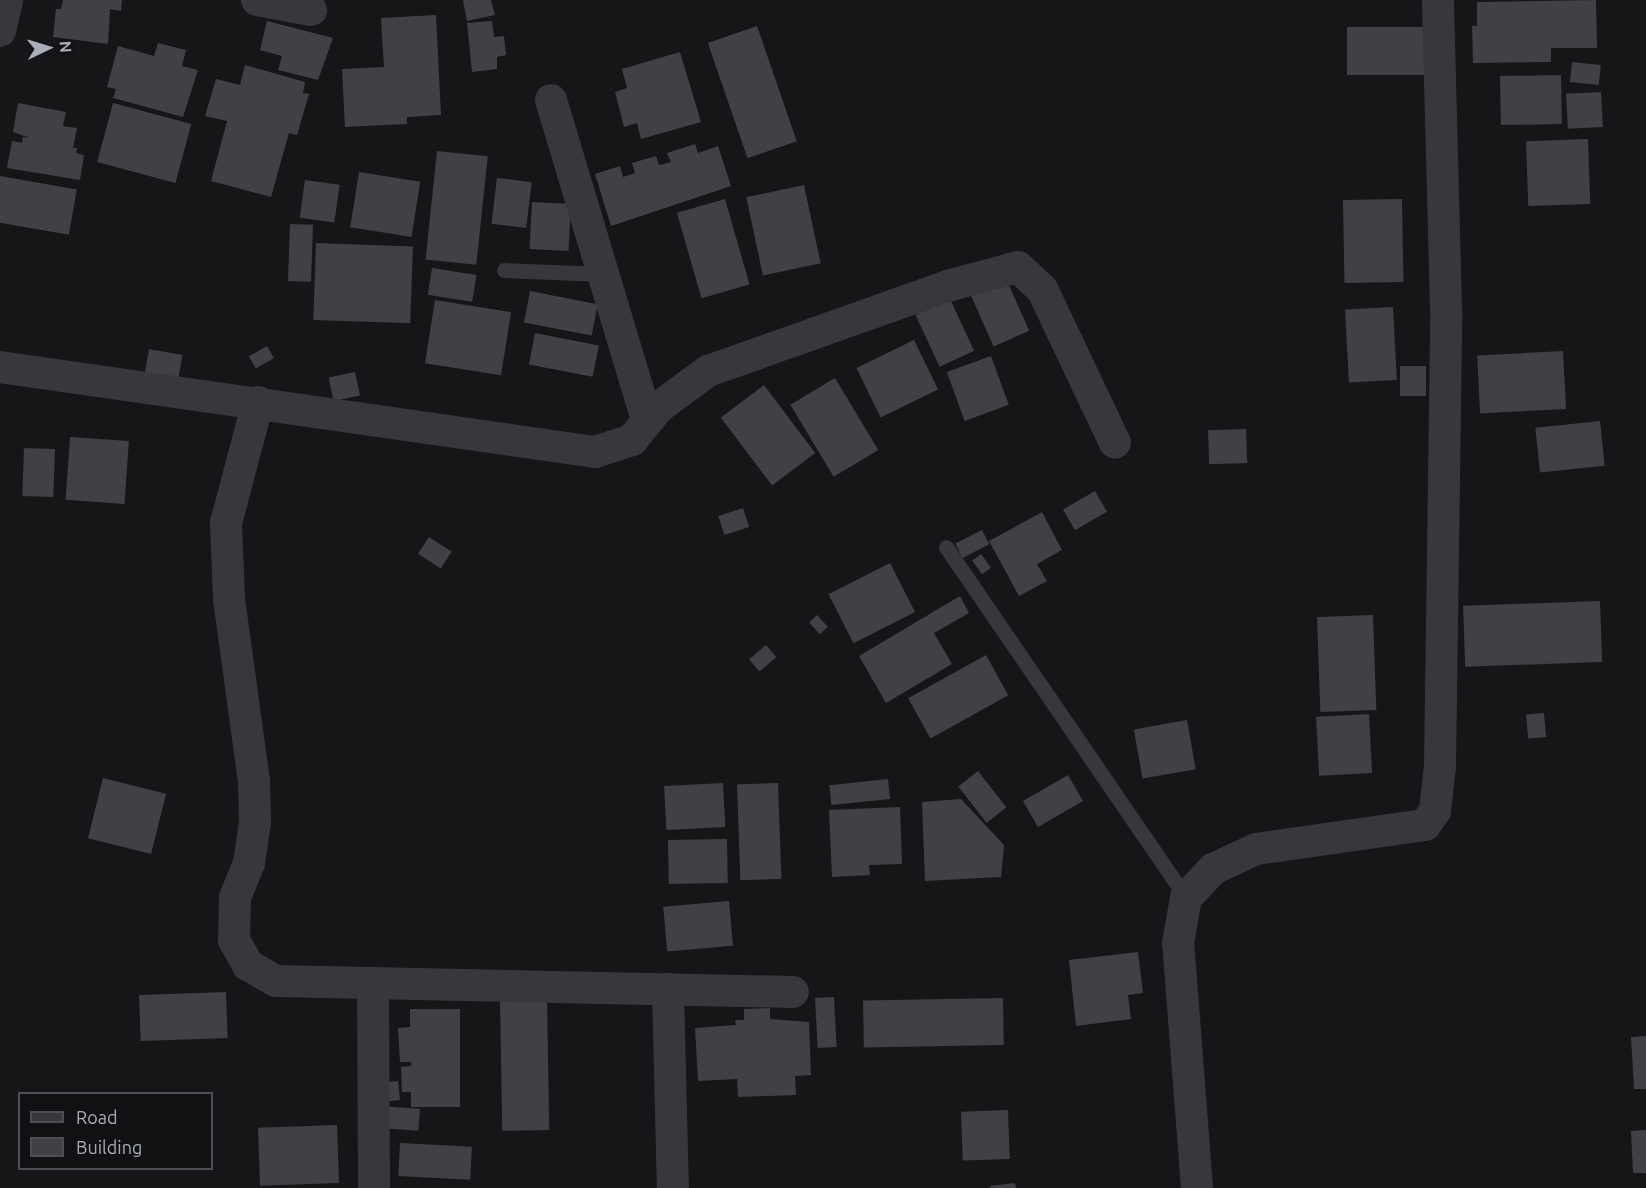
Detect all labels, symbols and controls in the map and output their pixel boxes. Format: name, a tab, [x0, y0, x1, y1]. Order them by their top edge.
north arrow	[18, 18, 78, 78]
text: N	[57, 40, 75, 53]
legend	[18, 1092, 213, 1170]
text: Road	[76, 1107, 118, 1127]
text: Building	[76, 1137, 142, 1157]

